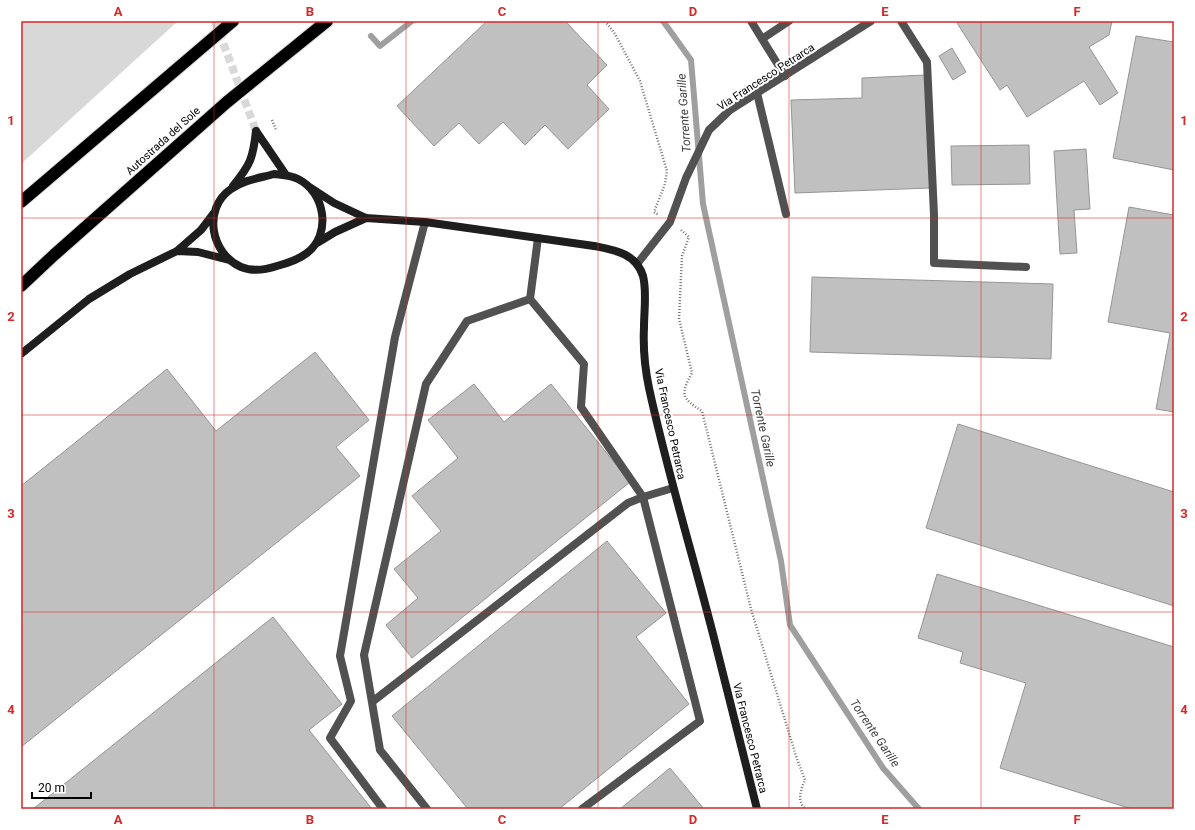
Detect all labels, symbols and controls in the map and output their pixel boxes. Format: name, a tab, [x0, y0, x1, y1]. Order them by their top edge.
text: A	[114, 4, 123, 19]
text: B	[306, 4, 314, 19]
text: C	[498, 4, 507, 19]
text: D	[689, 4, 697, 19]
text: E	[881, 4, 889, 19]
text: F	[1073, 4, 1081, 19]
street label: Via Francesco Petrarca	[715, 41, 817, 113]
water label: Torrente Garille	[674, 73, 694, 153]
street label: Autostrada del Sole	[123, 104, 203, 178]
text: 1	[7, 113, 15, 128]
text: 1	[1180, 113, 1188, 128]
text: 2	[7, 309, 15, 324]
text: 2	[1180, 309, 1188, 324]
street label: Via Francesco Petrarca	[652, 367, 688, 481]
water label: Torrente Garille	[748, 388, 778, 468]
text: 3	[7, 506, 15, 521]
text: 3	[1180, 506, 1188, 521]
street label: Via Francesco Petrarca	[730, 682, 770, 794]
water label: Torrente Garille	[847, 696, 903, 770]
text: 4	[7, 702, 15, 717]
text: 4	[1180, 702, 1188, 717]
scale bar	[32, 774, 91, 800]
text: 20 m	[38, 781, 65, 795]
text: A	[114, 812, 123, 827]
text: B	[306, 812, 314, 827]
text: C	[498, 812, 507, 827]
text: D	[689, 812, 697, 827]
text: E	[881, 812, 889, 827]
text: F	[1073, 812, 1081, 827]

